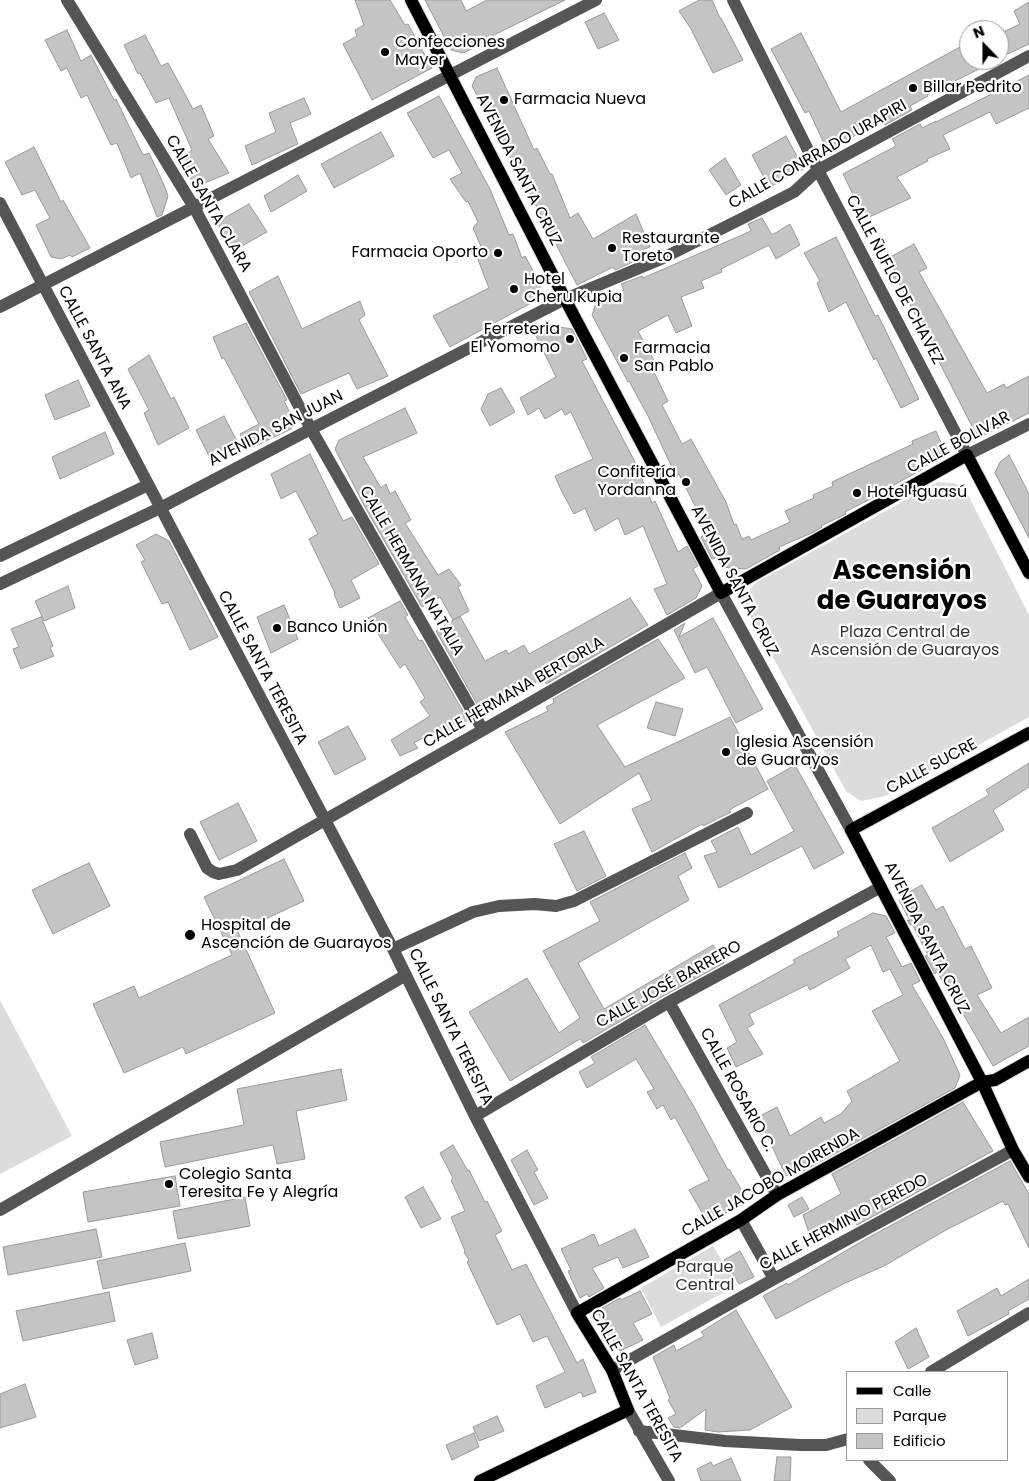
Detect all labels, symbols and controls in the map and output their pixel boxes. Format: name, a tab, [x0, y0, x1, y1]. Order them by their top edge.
north arrow	[959, 20, 1009, 70]
text: N	[970, 21, 987, 43]
place label: Confecciones Mayer	[395, 33, 505, 71]
marker: Confecciones Mayer	[379, 46, 391, 58]
place label: Billar Pedrito	[923, 78, 1022, 98]
marker: Billar Pedrito	[907, 82, 919, 94]
place label: Farmacia Nueva	[514, 90, 646, 110]
street label: AVENIDA SANTA CRUZ	[471, 91, 565, 249]
marker: Farmacia Nueva	[498, 94, 510, 106]
street label: CALLE CONRRADO URAPIRI	[726, 96, 910, 214]
street label: CALLE SANTA CLARA	[161, 132, 255, 276]
street label: CALLE ÑUFLO DE CHAVEZ	[841, 192, 947, 368]
place label: Restaurante Toreto	[622, 229, 720, 267]
marker: Restaurante Toreto	[606, 242, 618, 254]
place label: Farmacia Oporto	[351, 243, 488, 263]
marker: Farmacia Oporto	[492, 247, 504, 259]
place label: Hotel Cheru Kupia	[524, 270, 622, 308]
street label: CALLE SANTA ANA	[53, 283, 135, 413]
marker: Hotel Cheru Kupia	[508, 283, 520, 295]
place label: Ferreteria El Yomomo	[471, 320, 560, 358]
marker: Ferreteria El Yomomo	[564, 333, 576, 345]
place label: Farmacia San Pablo	[634, 339, 714, 377]
marker: Farmacia San Pablo	[618, 352, 630, 364]
street label: AVENIDA SAN JUAN	[206, 387, 346, 471]
street label: CALLE BOLIVAR	[904, 408, 1014, 478]
place label: Confitería Yordanna	[598, 463, 676, 501]
marker: Confitería Yordanna	[680, 476, 692, 488]
street label: CALLE HERMANA NATALIA	[355, 483, 467, 659]
place label: Hotel Ɨguasú	[867, 483, 967, 503]
marker: Hotel Ɨguasú	[851, 487, 863, 499]
street label: AVENIDA SANTA CRUZ	[686, 502, 782, 660]
district label: Ascensión de Guarayos	[817, 556, 987, 618]
street label: CALLE SANTA TERESITA	[213, 587, 311, 749]
place label: Banco Unión	[287, 618, 388, 638]
marker: Banco Unión	[271, 622, 283, 634]
park label: Plaza Central de Ascensión de Guarayos	[811, 623, 999, 661]
street label: CALLE HERMANA BERTORLA	[420, 633, 608, 753]
place label: Iglesia Ascensión de Guarayos	[736, 733, 874, 771]
street label: CALLE SUCRE	[883, 735, 981, 799]
marker: Iglesia Ascensión de Guarayos	[720, 746, 732, 758]
street label: AVENIDA SANTA CRUZ	[879, 859, 973, 1017]
place label: Hospital de Ascención de Guarayos	[201, 916, 391, 954]
marker: Hospital de Ascención de Guarayos	[183, 928, 197, 942]
street label: CALLE JOSÉ BARRERO	[593, 937, 745, 1033]
street label: CALLE SANTA TERESITA	[404, 945, 496, 1109]
street label: CALLE ROSARIO C.	[695, 1025, 779, 1155]
street label: CALLE JACOBO MOIRENDA	[679, 1124, 863, 1242]
place label: Colegio Santa Teresita Fe y Alegría	[179, 1165, 338, 1203]
street label: CALLE HERMINIO PEREDO	[757, 1171, 931, 1275]
marker: Colegio Santa Teresita Fe y Alegría	[163, 1178, 175, 1190]
park label: Parque Central	[675, 1258, 735, 1296]
street label: CALLE SANTA TERESITA	[586, 1306, 686, 1466]
legend	[846, 1371, 1009, 1461]
text: Calle	[893, 1380, 931, 1401]
text: Parque	[893, 1405, 946, 1426]
text: Edificio	[893, 1430, 946, 1451]

